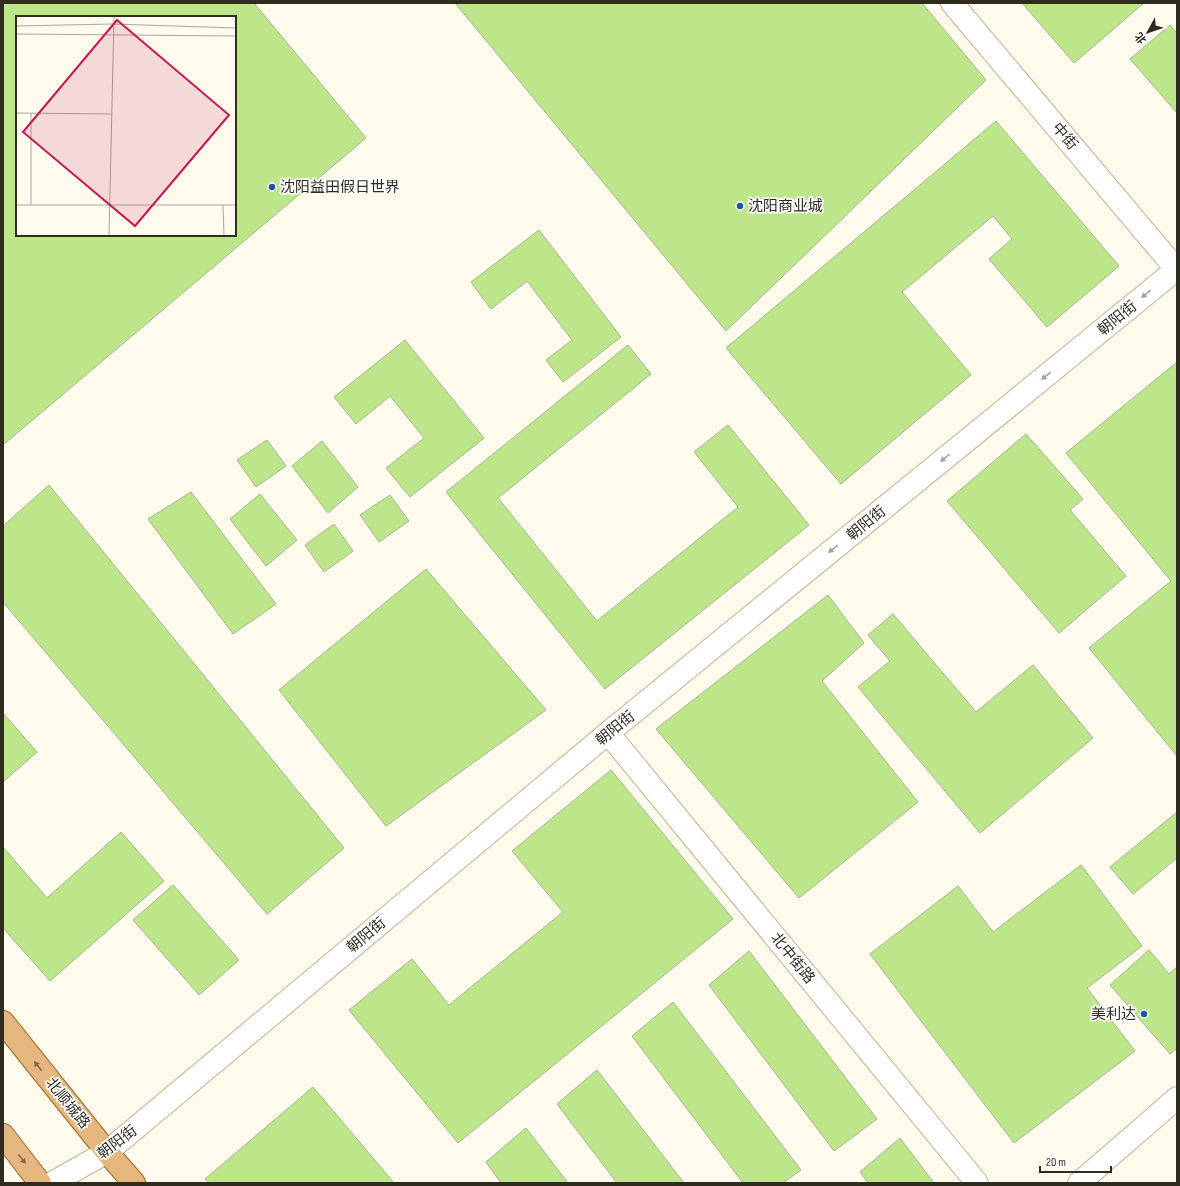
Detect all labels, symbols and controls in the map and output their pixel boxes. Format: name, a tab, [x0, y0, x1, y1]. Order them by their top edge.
north arrow	[1128, 12, 1168, 52]
inset map	[16, 16, 236, 236]
text: 北	[1132, 30, 1149, 46]
street label: 中街	[1048, 119, 1082, 154]
place label: 沈阳益田假日世界	[280, 178, 400, 197]
marker: 沈阳益田假日世界	[267, 182, 277, 192]
place label: 沈阳商业城	[748, 197, 823, 216]
marker: 沈阳商业城	[735, 201, 745, 211]
one-way arrow	[1141, 290, 1152, 298]
street label: 朝阳街	[1094, 297, 1141, 340]
one-way arrow	[1040, 372, 1051, 381]
one-way arrow	[939, 454, 950, 463]
street label: 朝阳街	[843, 502, 890, 545]
one-way arrow	[828, 545, 839, 554]
street label: 朝阳街	[592, 707, 639, 750]
street label: 朝阳街	[343, 914, 390, 957]
street label: 北中街路	[766, 929, 819, 988]
place label: 美利达	[1091, 1005, 1136, 1024]
marker: 美利达	[1139, 1009, 1149, 1019]
one-way arrow	[34, 1061, 42, 1071]
street label: 北顺城路	[41, 1074, 94, 1133]
street label: 朝阳街	[94, 1121, 141, 1164]
scale bar	[1040, 1148, 1111, 1174]
one-way arrow	[17, 1154, 26, 1165]
text: 20 m	[1046, 1155, 1066, 1170]

